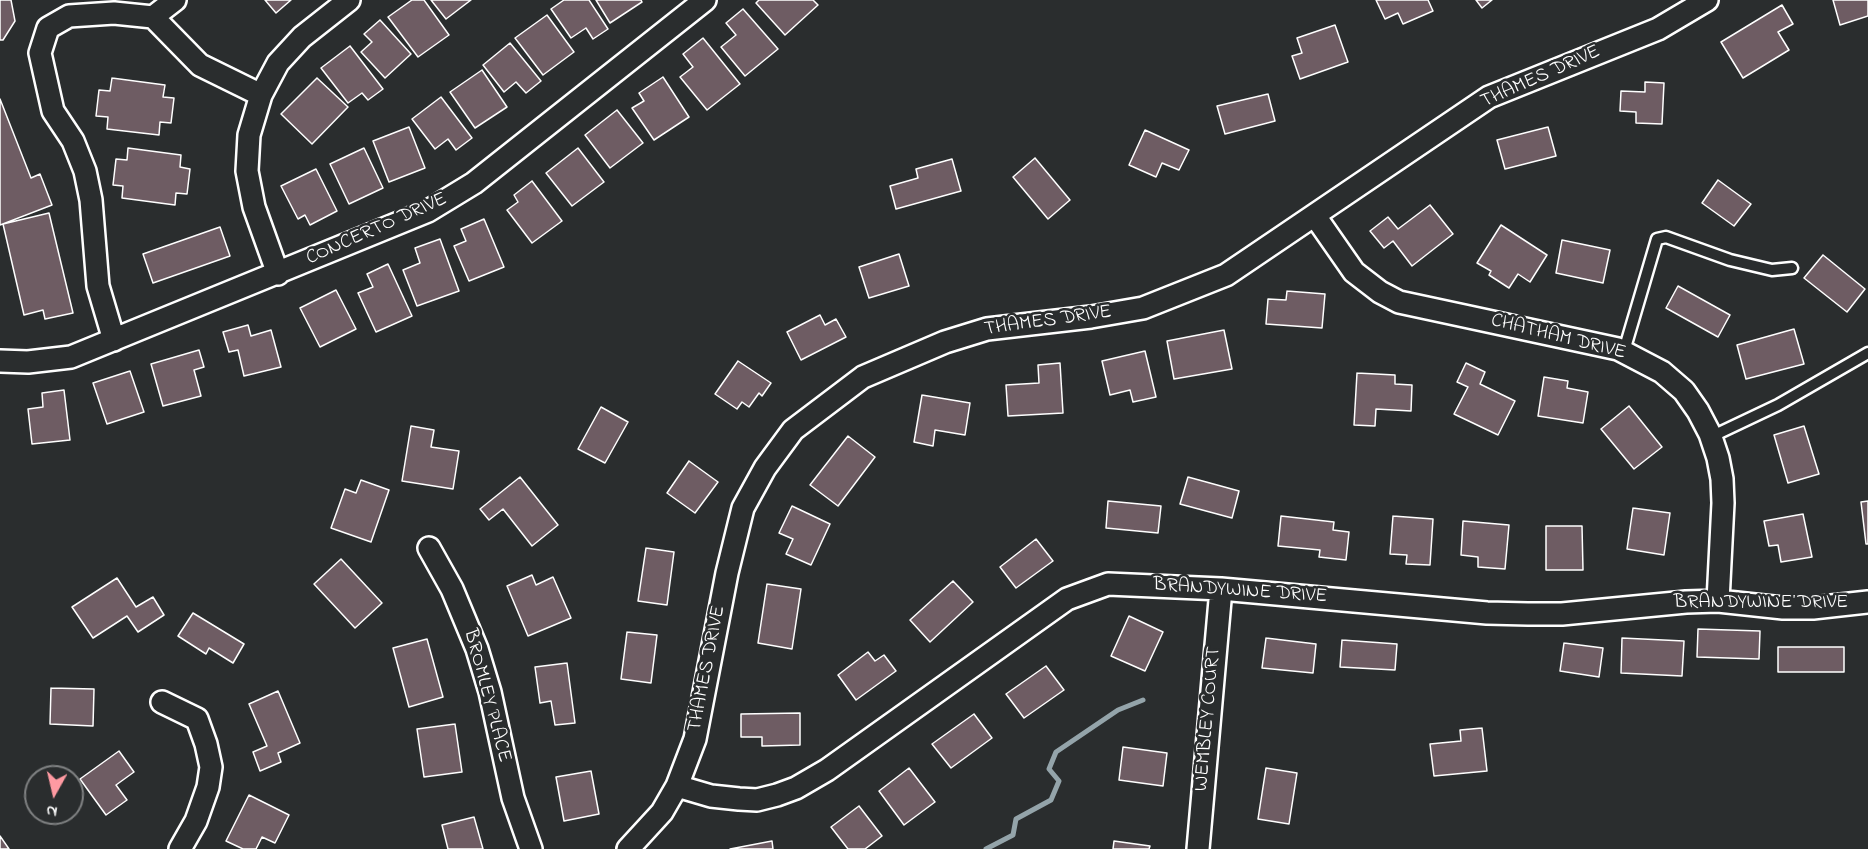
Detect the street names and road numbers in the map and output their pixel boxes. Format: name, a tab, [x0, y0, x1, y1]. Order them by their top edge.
street label: THAMES DRIVE	[1478, 41, 1604, 115]
street label: CONCERTO DRIVE	[303, 188, 451, 272]
street label: THAMES DRIVE	[983, 301, 1113, 343]
street label: CHATHAM DRIVE	[1488, 310, 1628, 366]
street label: BRANDYWINE DRIVE	[1152, 574, 1328, 610]
street label: BRANDYWINE DRIVE	[1674, 592, 1848, 616]
street label: THAMES DRIVE	[684, 604, 732, 734]
street label: BROMLEY PLACE	[457, 627, 515, 765]
street label: WEMBLEY COURT	[1191, 645, 1227, 793]

